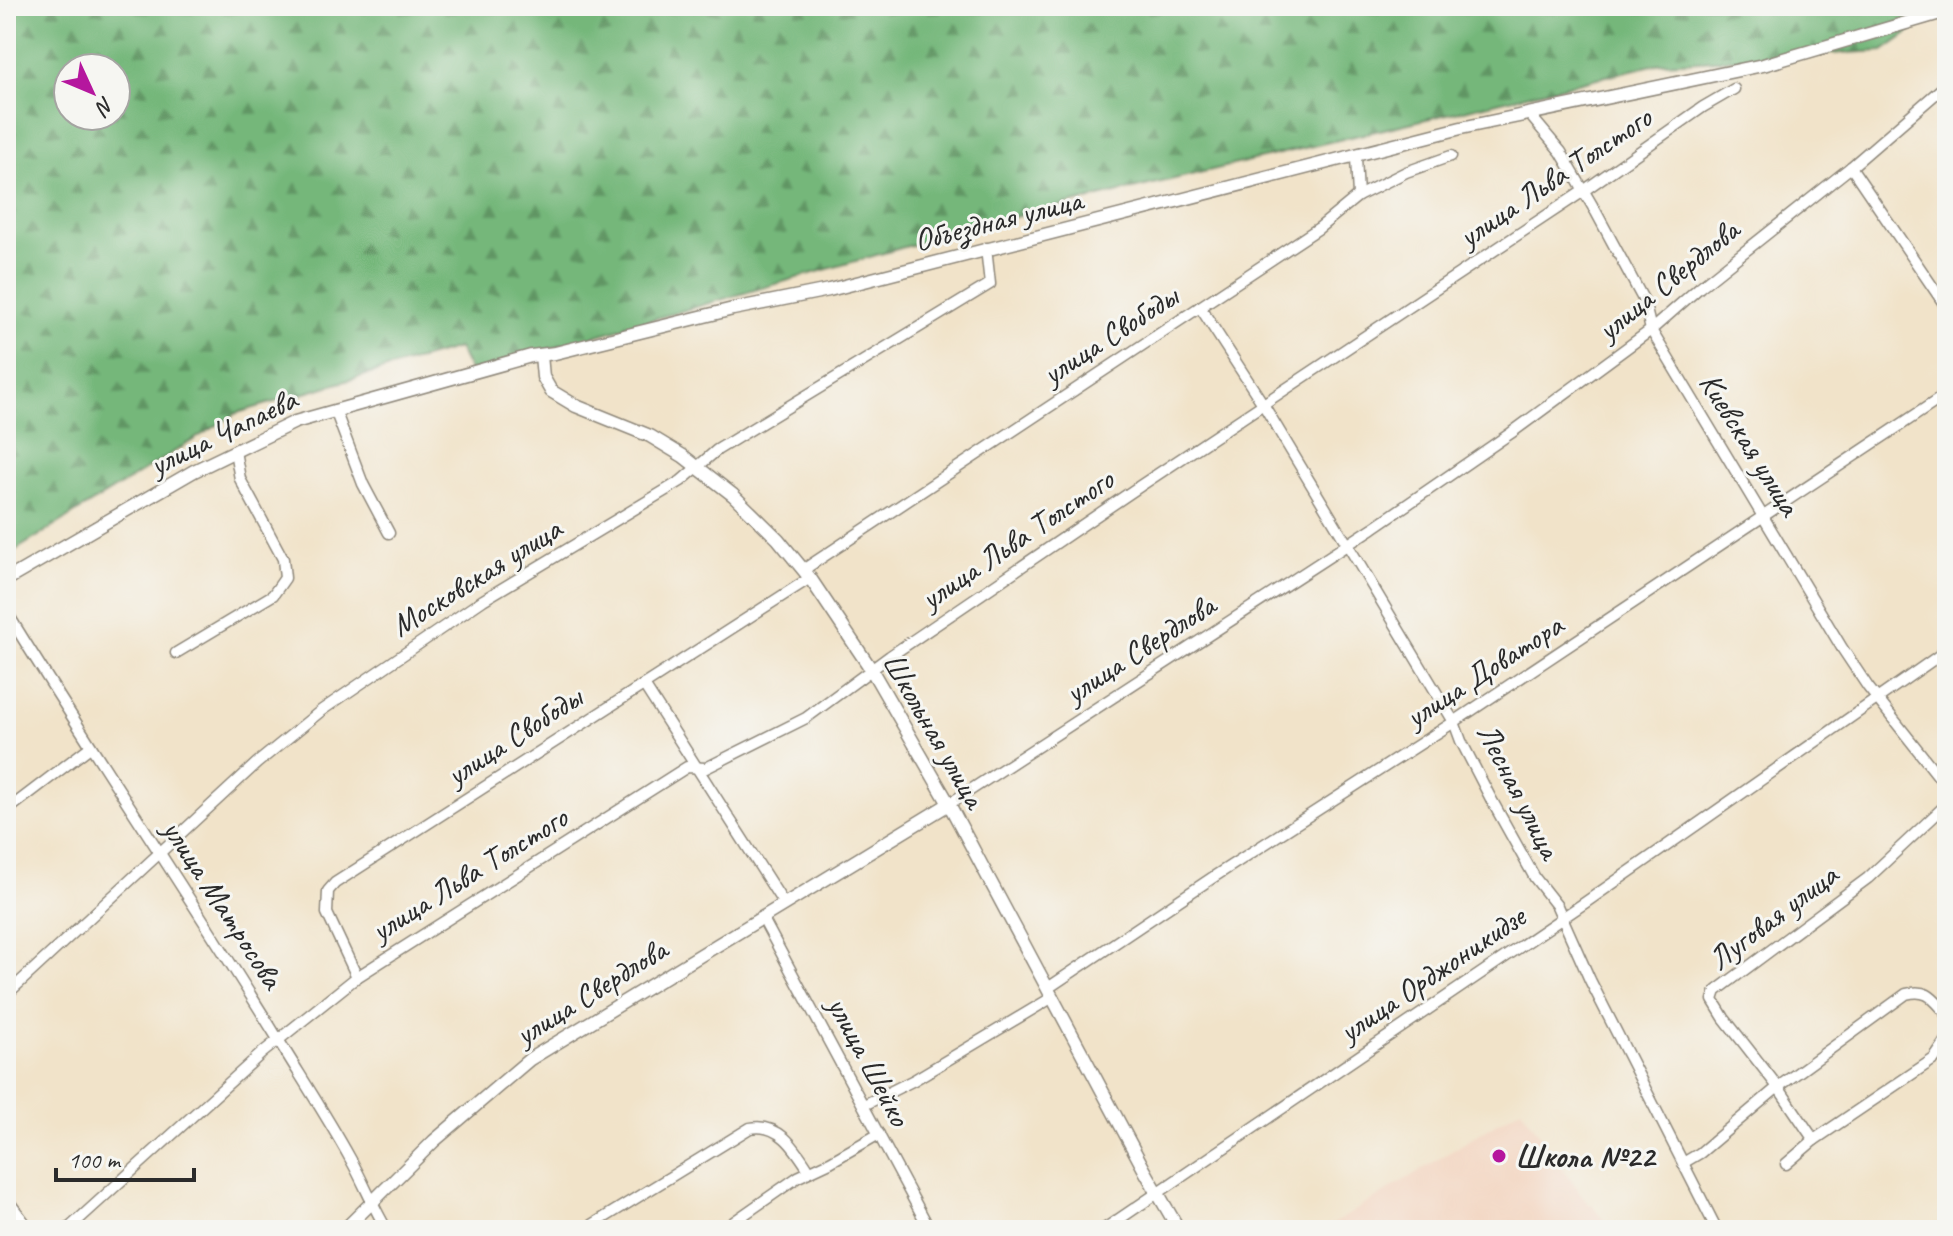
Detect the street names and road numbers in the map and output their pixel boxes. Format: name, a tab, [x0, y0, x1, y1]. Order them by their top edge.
street label: улица Льва Толстого	[1449, 96, 1661, 258]
street label: Объездная улица	[910, 179, 1089, 261]
street label: улица Свердлова	[1587, 208, 1750, 351]
street label: улица Свободы	[1033, 275, 1187, 395]
street label: Киевская улица	[1690, 365, 1811, 525]
street label: улица Чапаева	[141, 378, 305, 486]
street label: улица Льва Толстого	[911, 458, 1123, 620]
street label: Московская улица	[383, 507, 571, 646]
street label: улица Свердлова	[1055, 584, 1225, 714]
street label: улица Доватора	[1396, 604, 1572, 738]
street label: Школьная улица	[873, 645, 996, 818]
street label: улица Свободы	[437, 676, 591, 796]
street label: Лесная улица	[1468, 716, 1572, 868]
street label: улица Льва Толстого	[361, 796, 576, 952]
street label: улица Матросова	[152, 810, 294, 998]
street label: Луговая улица	[1700, 854, 1848, 979]
street label: улица Орджоникидзе	[1329, 895, 1535, 1053]
street label: улица Свердлова	[506, 928, 677, 1056]
street label: улица Шейко	[817, 987, 921, 1134]

